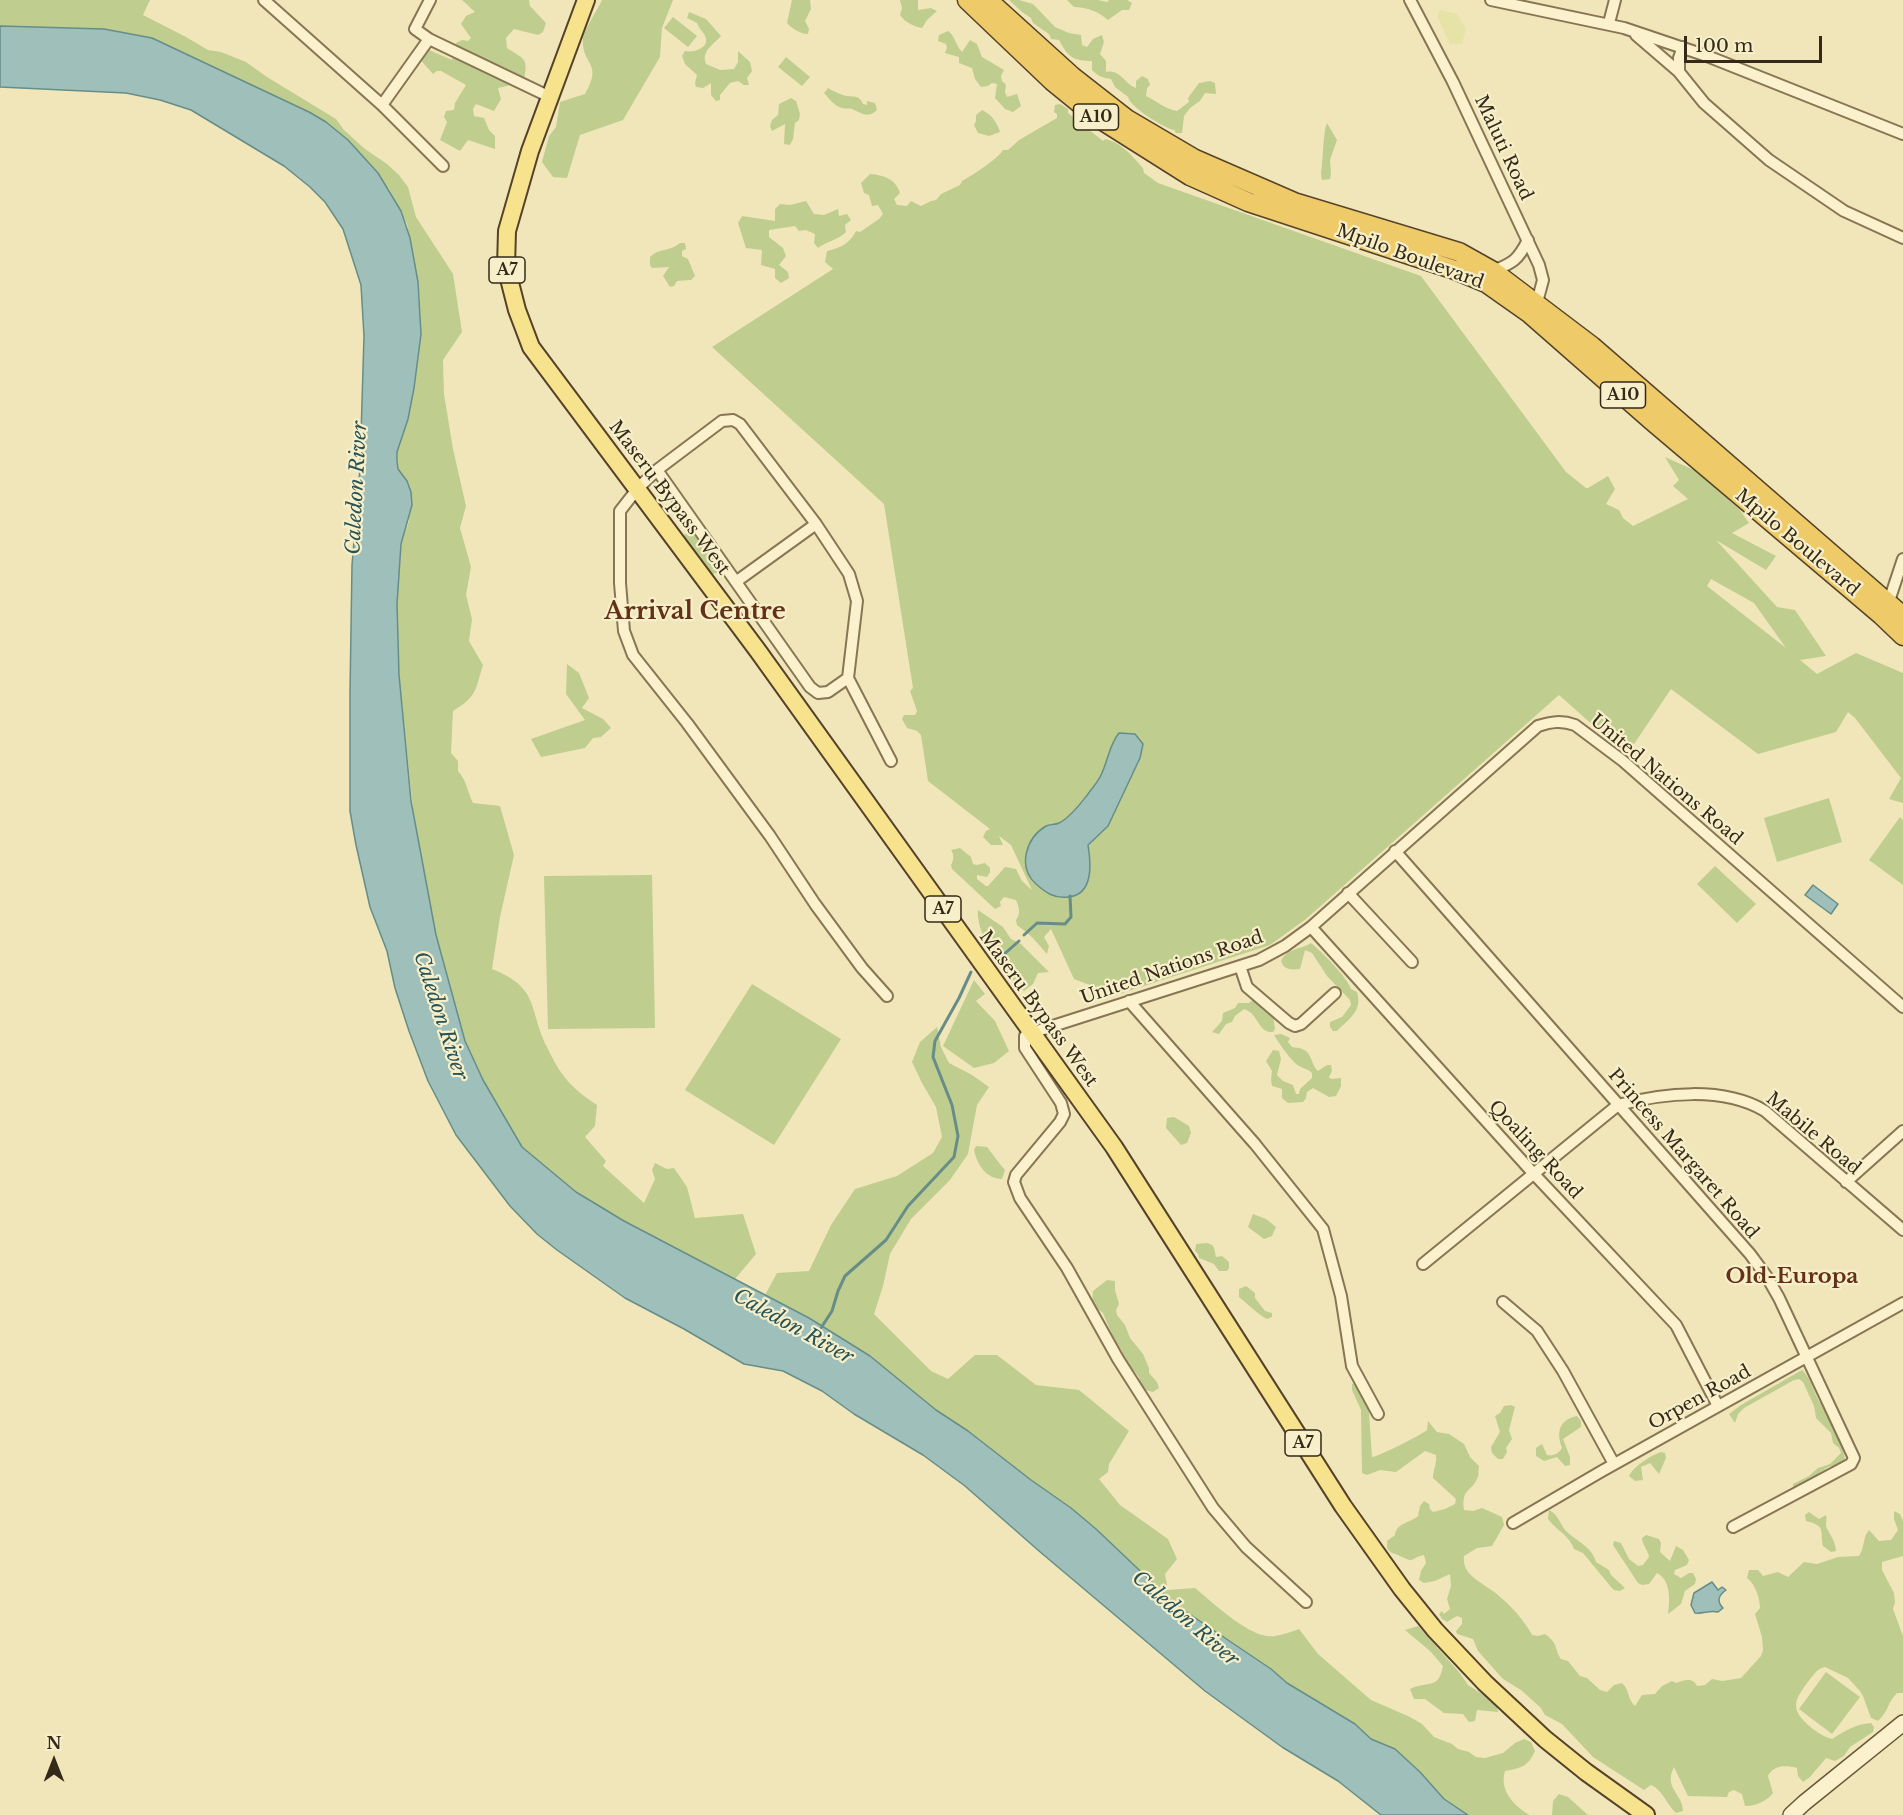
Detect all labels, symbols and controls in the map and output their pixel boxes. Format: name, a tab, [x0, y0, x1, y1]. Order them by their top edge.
scale bar	[1687, 24, 1825, 62]
text: 100 m	[1695, 35, 1753, 57]
street label: Maluti Road	[1469, 92, 1537, 204]
road number: A10	[1074, 104, 1118, 130]
street label: Mpilo Boulevard	[1333, 220, 1487, 294]
road number: A7	[489, 257, 525, 283]
road number: A10	[1600, 382, 1646, 408]
street label: Maseru Bypass West	[604, 417, 734, 579]
water label: Caledon River	[342, 421, 372, 555]
street label: Mpilo Boulevard	[1731, 485, 1863, 601]
district label: Arrival Centre	[604, 598, 786, 626]
street label: United Nations Road	[1586, 710, 1746, 850]
road number: A7	[925, 896, 961, 922]
street label: Maseru Bypass West	[974, 927, 1102, 1091]
street label: United Nations Road	[1078, 927, 1266, 1009]
water label: Caledon River	[408, 949, 472, 1083]
street label: Princess Margaret Road	[1603, 1064, 1763, 1244]
street label: Mabile Road	[1761, 1088, 1865, 1180]
street label: Qoaling Road	[1484, 1096, 1586, 1204]
district label: Old-Europa	[1726, 1264, 1858, 1290]
water label: Caledon River	[729, 1284, 857, 1370]
street label: Orpen Road	[1645, 1361, 1755, 1435]
road number: A7	[1285, 1430, 1321, 1456]
water label: Caledon River	[1127, 1566, 1243, 1672]
north arrow	[24, 1731, 84, 1791]
text: N	[46, 1733, 62, 1753]

